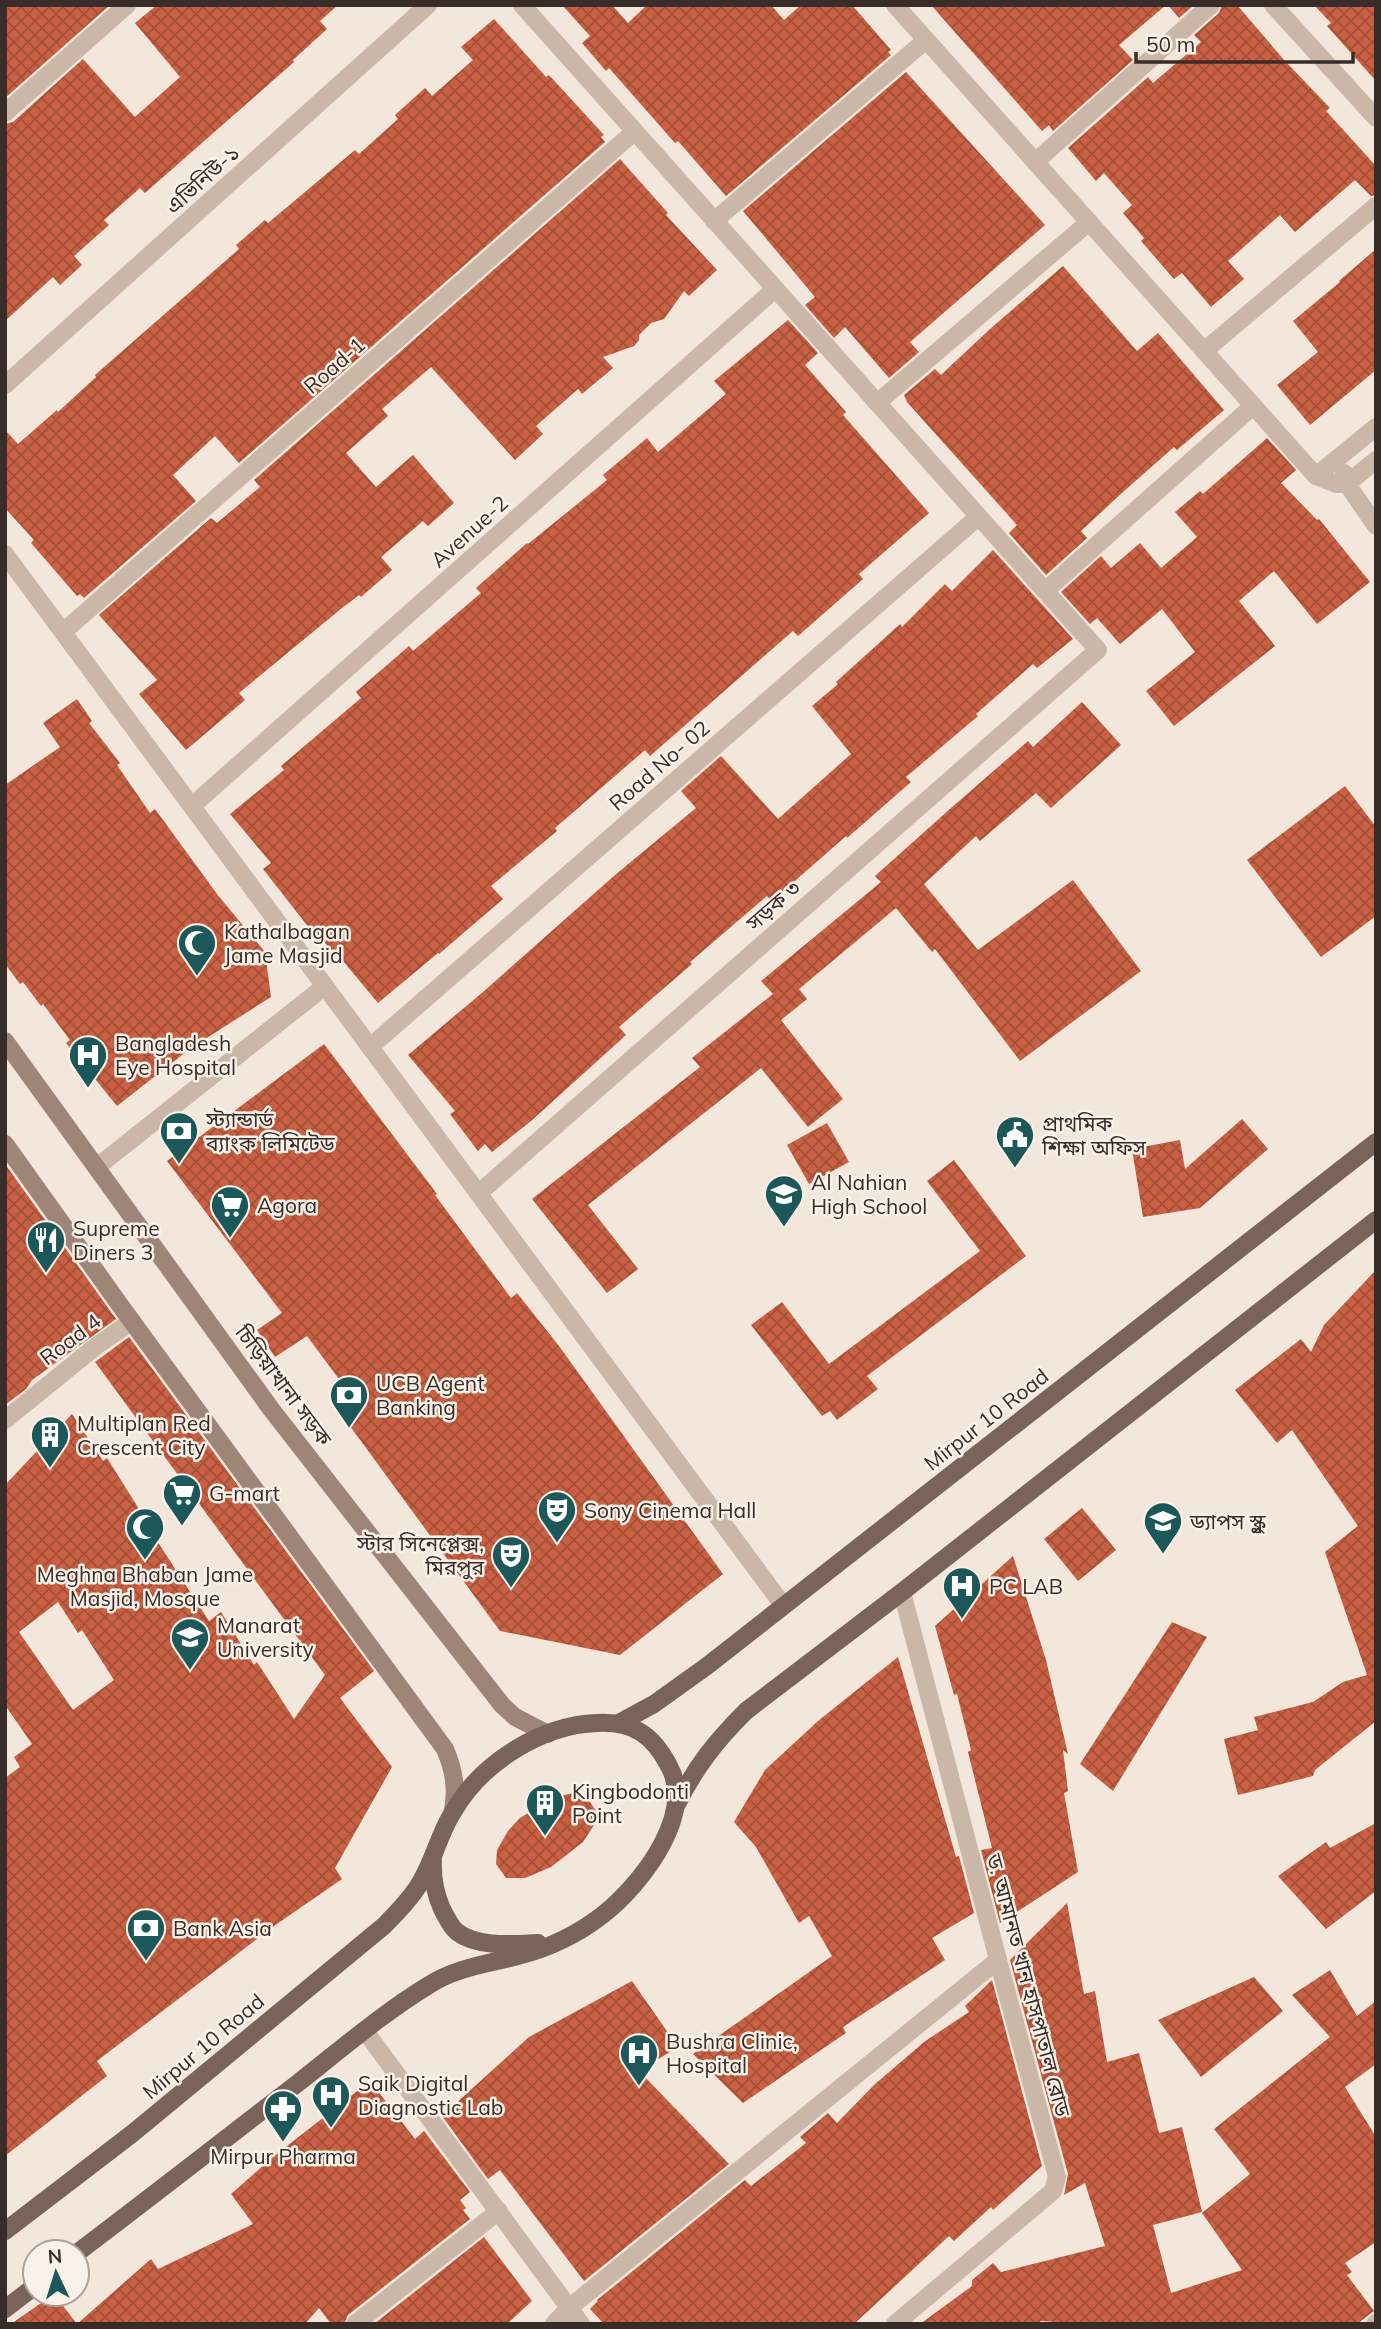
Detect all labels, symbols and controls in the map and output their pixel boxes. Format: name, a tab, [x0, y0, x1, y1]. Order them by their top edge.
scale bar	[1136, 21, 1353, 65]
text: 50 m	[1146, 31, 1195, 57]
street label: এভিনিউ-১	[160, 139, 244, 219]
street label: Road-1	[298, 331, 370, 399]
street label: Avenue-2	[425, 490, 513, 572]
street label: Road No- 02	[603, 714, 715, 816]
street label: সড়ক ৩	[740, 875, 805, 936]
place label: Kathalbagan Jame Masjid	[224, 918, 350, 968]
mosque icon: Kathalbagan Jame Masjid	[176, 922, 218, 977]
place label: Bangladesh Eye Hospital	[115, 1030, 236, 1080]
hospital icon: Bangladesh Eye Hospital	[67, 1034, 109, 1089]
place label: স্ট্যান্ডার্ড ব্যাংক লিমিটেড	[205, 1106, 336, 1156]
bank icon: স্ট্যান্ডার্ড ব্যাংক লিমিটেড	[158, 1110, 200, 1165]
place label: প্রাথমিক শিক্ষা অফিস	[1041, 1110, 1147, 1160]
public building icon: প্রাথমিক শিক্ষা অফিস	[994, 1114, 1036, 1169]
place label: Al Nahian High School	[811, 1169, 927, 1219]
school or university icon: Al Nahian High School	[763, 1173, 805, 1228]
supermarket icon: Agora	[209, 1184, 251, 1239]
place label: Agora	[257, 1192, 317, 1218]
place label: Supreme Diners 3	[73, 1215, 160, 1265]
restaurant icon: Supreme Diners 3	[25, 1219, 67, 1274]
street label: Road 4	[34, 1307, 106, 1370]
street label: চিড়িয়াখানা সড়ক	[230, 1319, 338, 1451]
street label: Mirpur 10 Road	[919, 1362, 1053, 1476]
place label: UCB Agent Banking	[376, 1370, 485, 1420]
bank icon: UCB Agent Banking	[328, 1374, 370, 1429]
place label: Multiplan Red Crescent City	[77, 1410, 211, 1460]
building icon: Multiplan Red Crescent City	[29, 1414, 71, 1469]
supermarket icon: G-mart	[161, 1472, 203, 1527]
place label: G-mart	[209, 1480, 280, 1506]
theatre icon: Sony Cinema Hall	[536, 1489, 578, 1544]
place label: Sony Cinema Hall	[584, 1497, 756, 1523]
school or university icon: ড্যাপস স্কুল	[1142, 1500, 1184, 1555]
mosque icon: Meghna Bhaban Jame Masjid, Mosque	[124, 1506, 166, 1561]
place label: ড্যাপস স্কুল	[1189, 1508, 1266, 1534]
place label: স্টার সিনেপ্লেক্স, মিরপুর	[356, 1530, 484, 1580]
theatre icon: স্টার সিনেপ্লেক্স, মিরপুর	[490, 1534, 532, 1589]
place label: Meghna Bhaban Jame Masjid, Mosque	[37, 1561, 253, 1611]
hospital icon: PC LAB	[941, 1565, 983, 1620]
place label: PC LAB	[989, 1573, 1063, 1599]
place label: Manarat University	[217, 1612, 314, 1662]
school or university icon: Manarat University	[169, 1616, 211, 1671]
place label: Kingbodonti Point	[572, 1778, 689, 1828]
building icon: Kingbodonti Point	[524, 1782, 566, 1837]
street label: ড. আমানত খান হাসপাতাল রোড	[981, 1850, 1077, 2120]
bank icon: Bank Asia	[125, 1907, 167, 1962]
place label: Bank Asia	[173, 1915, 272, 1941]
street label: Mirpur 10 Road	[137, 1988, 269, 2104]
place label: Bushra Clinic, Hospital	[666, 2028, 798, 2078]
hospital icon: Bushra Clinic, Hospital	[618, 2032, 660, 2087]
place label: Saik Digital Diagnostic Lab	[358, 2070, 503, 2120]
hospital icon: Saik Digital Diagnostic Lab	[310, 2074, 352, 2129]
pharmacy icon: Mirpur Pharma	[262, 2088, 304, 2143]
place label: Mirpur Pharma	[210, 2143, 356, 2169]
north arrow	[21, 2238, 91, 2308]
text: N	[47, 2244, 63, 2269]

